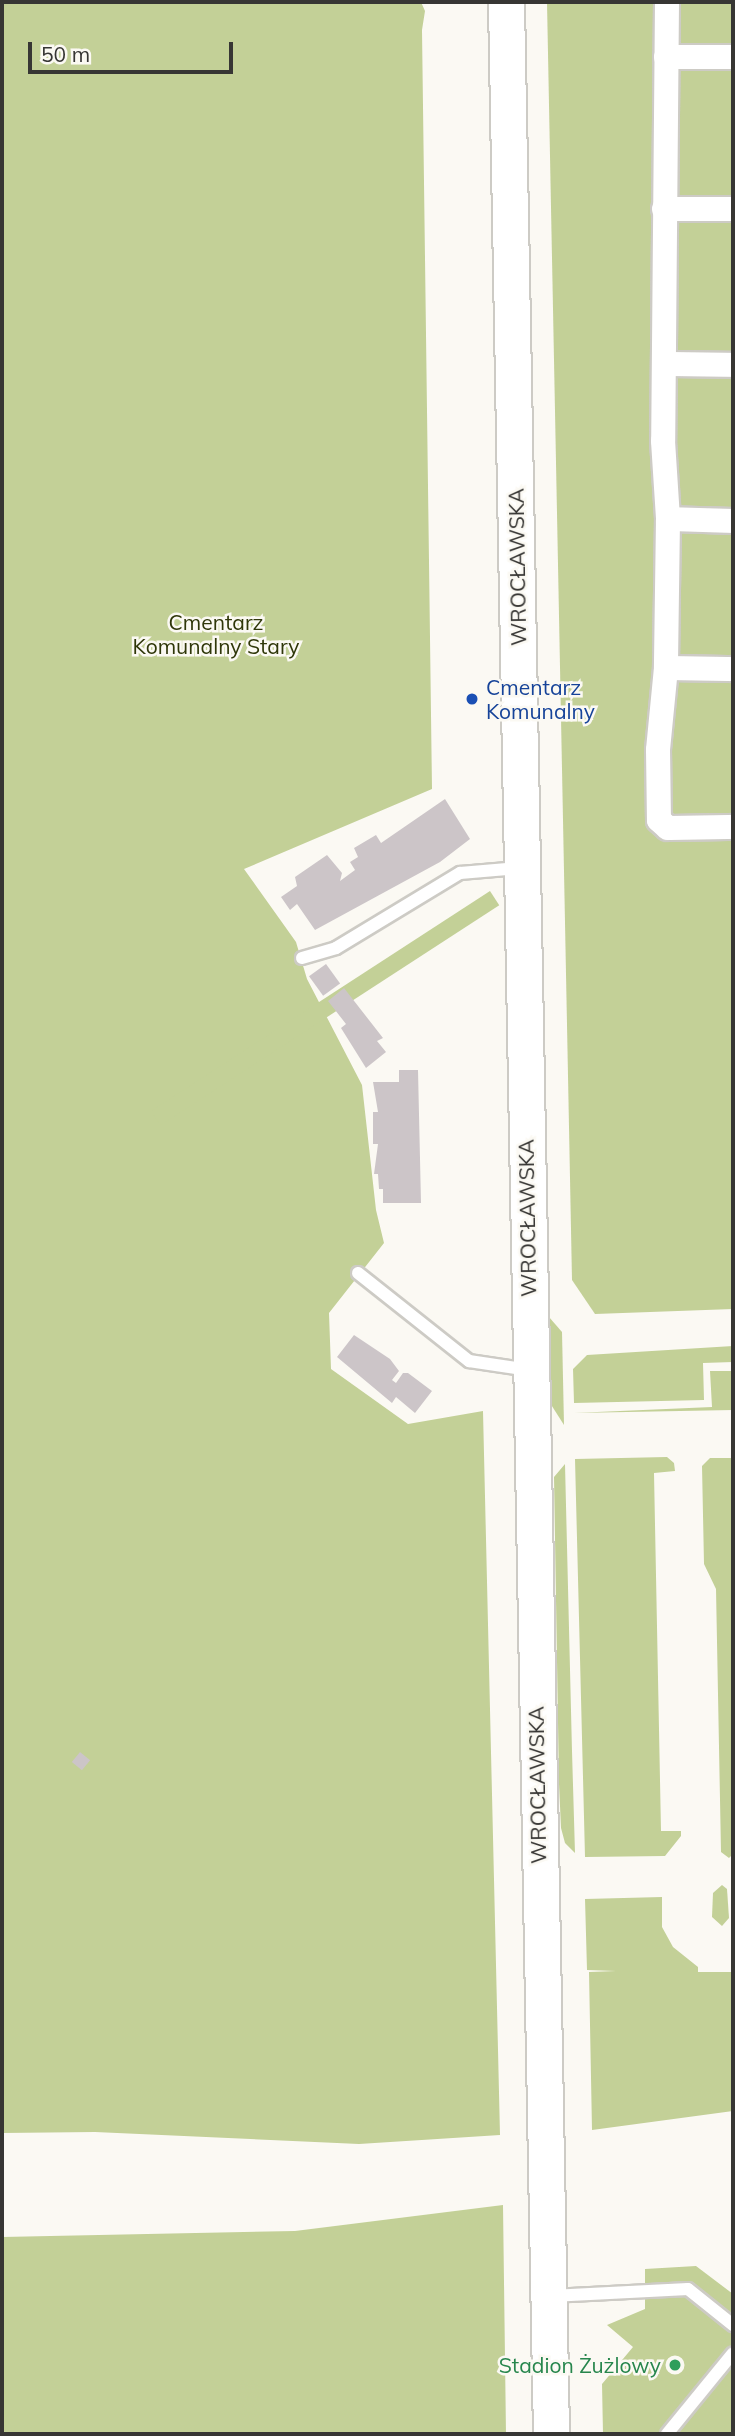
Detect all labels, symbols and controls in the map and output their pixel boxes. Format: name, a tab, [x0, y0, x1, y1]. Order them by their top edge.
scale bar	[32, 28, 236, 72]
text: 50 m	[41, 41, 90, 67]
street label: WROCŁAWSKA	[503, 488, 531, 646]
park label: Cmentarz Komunalny Stary	[133, 609, 299, 659]
place label: Cmentarz Komunalny	[486, 674, 595, 724]
marker: Cmentarz Komunalny	[464, 691, 480, 707]
street label: WROCŁAWSKA	[513, 1139, 541, 1297]
street label: WROCŁAWSKA	[523, 1706, 551, 1864]
place label: Stadion Żużlowy	[499, 2352, 661, 2378]
marker: Stadion Żużlowy	[667, 2357, 683, 2373]

